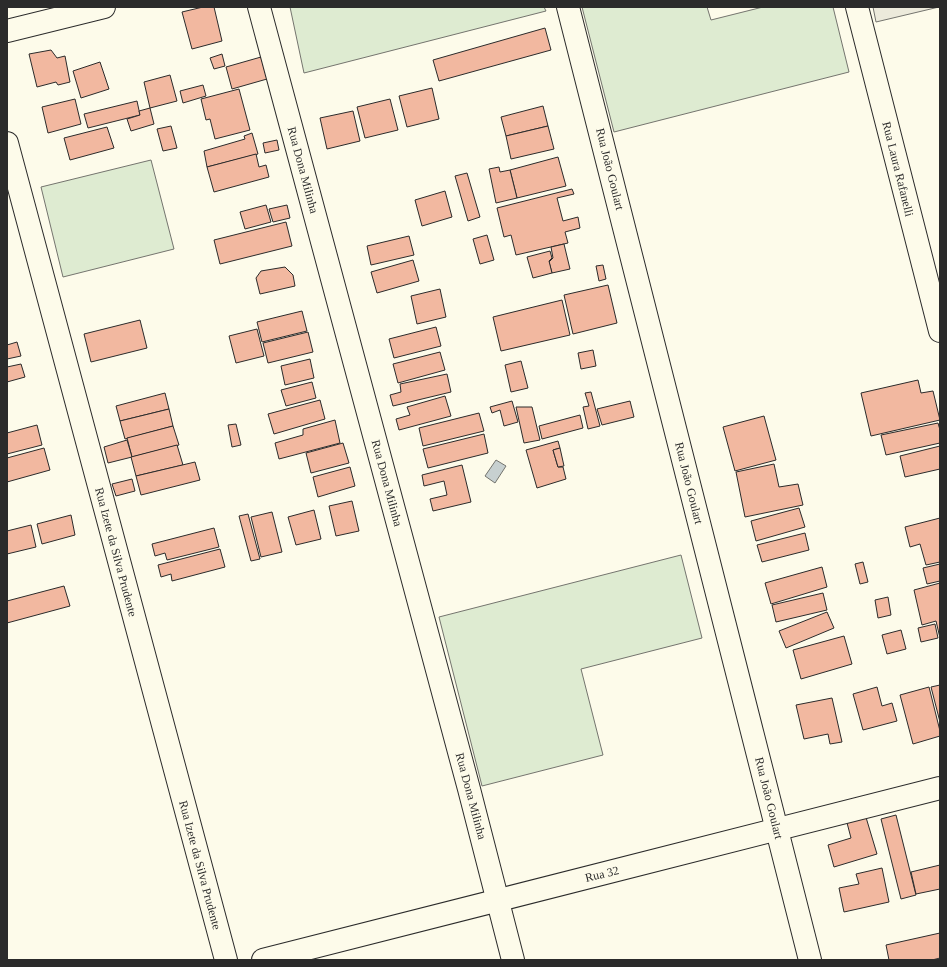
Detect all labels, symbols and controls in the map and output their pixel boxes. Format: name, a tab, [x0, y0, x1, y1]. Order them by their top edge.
street label: Rua Laura Rafanelli	[879, 120, 917, 219]
street label: Rua Dona Milinha	[285, 125, 321, 216]
street label: Rua João Goulart	[593, 127, 627, 212]
street label: Rua Dona Milinha	[369, 438, 405, 529]
street label: Rua João Goulart	[672, 441, 706, 526]
street label: Rua Izete da Silva Prudente	[92, 486, 140, 618]
street label: Rua Dona Milinha	[453, 751, 489, 842]
street label: Rua João Goulart	[752, 756, 786, 841]
street label: Rua Izete da Silva Prudente	[176, 799, 224, 931]
street label: Rua 32	[584, 863, 620, 885]

